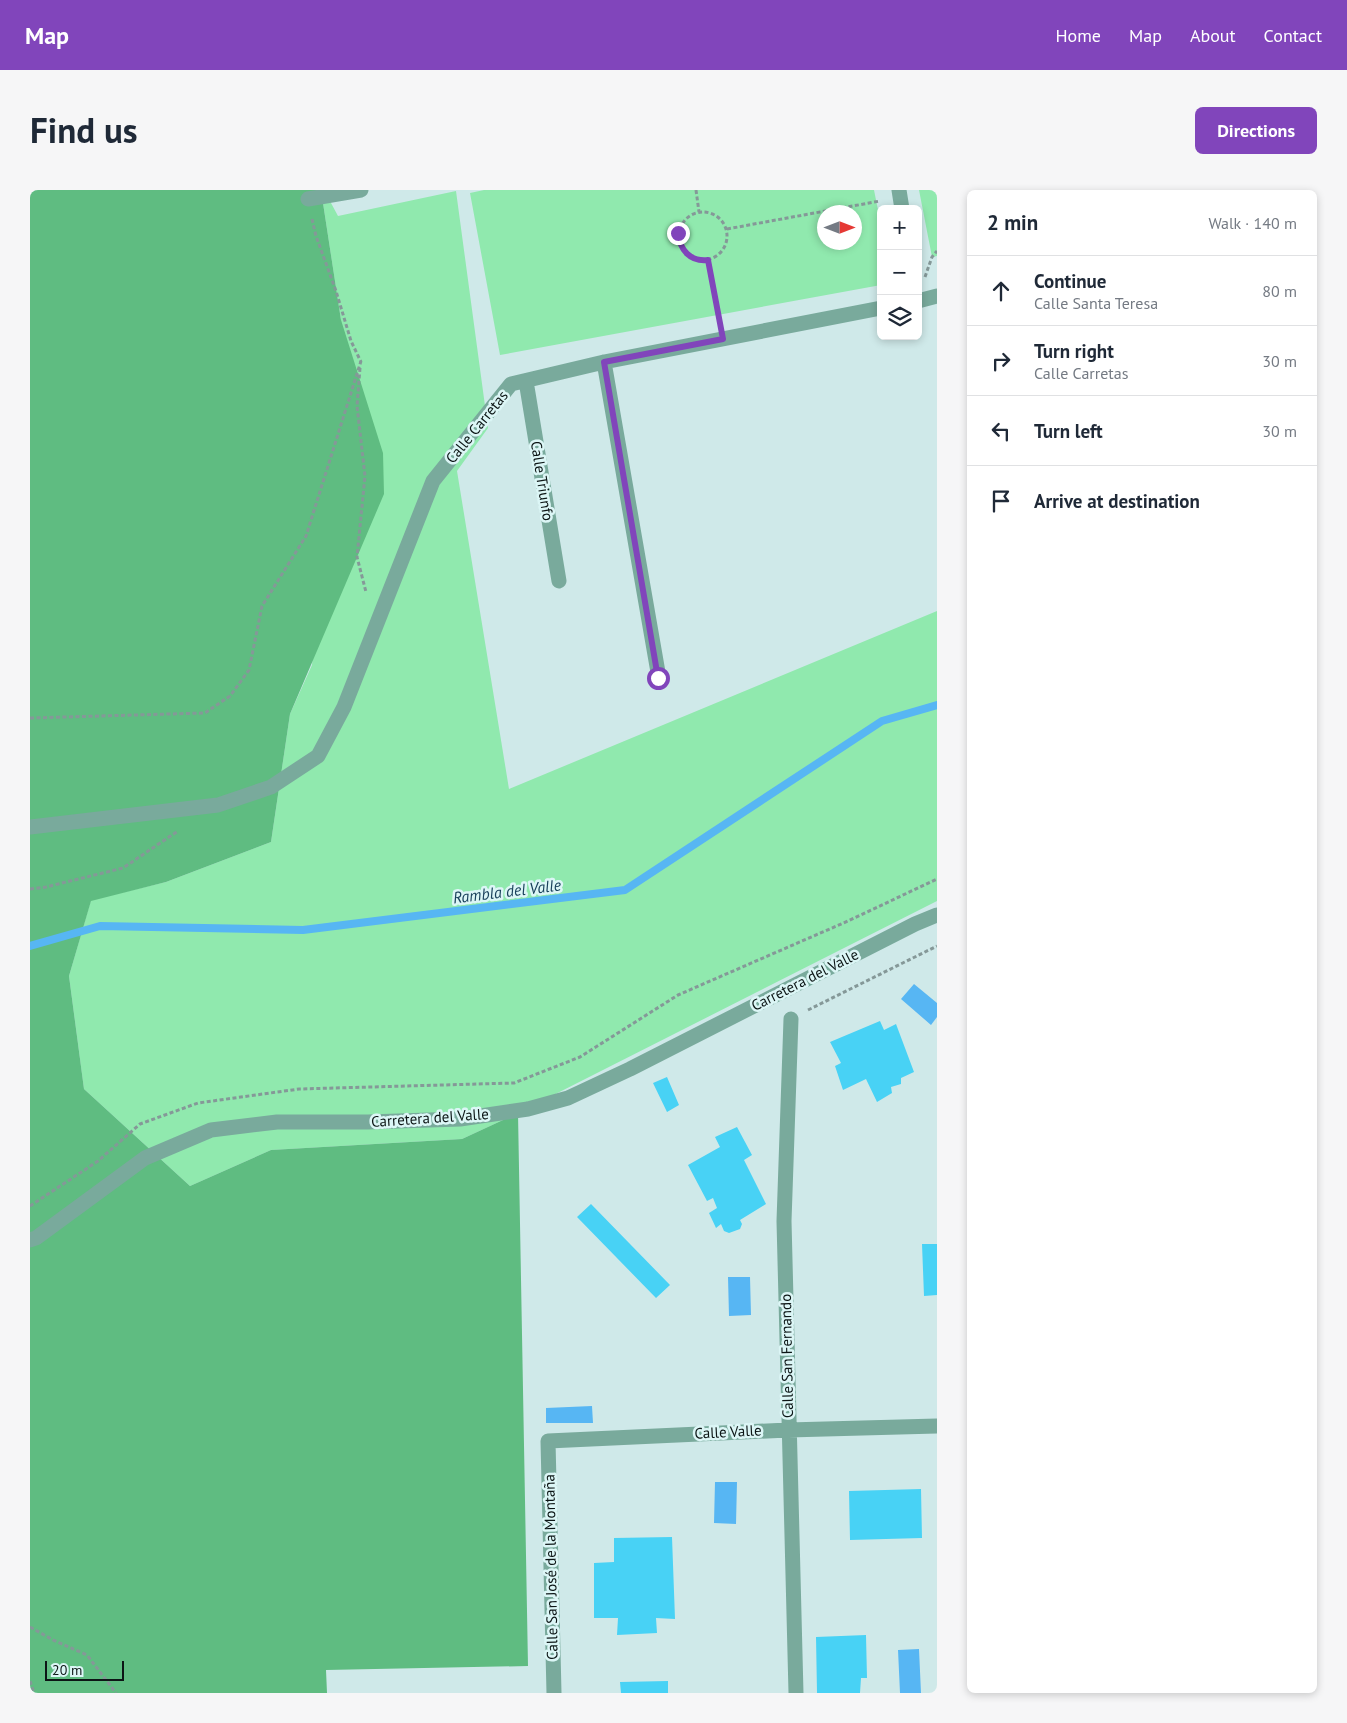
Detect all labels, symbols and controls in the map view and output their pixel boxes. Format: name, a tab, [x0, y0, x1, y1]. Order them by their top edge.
text: Map	[25, 20, 69, 51]
text: Home	[1055, 24, 1101, 47]
text: Map	[1129, 24, 1162, 47]
text: About	[1190, 24, 1236, 47]
text: Contact	[1264, 24, 1322, 47]
text: Find us	[30, 107, 138, 153]
button: Directions	[1195, 107, 1317, 154]
north arrow	[817, 205, 862, 250]
map controls	[877, 205, 922, 340]
button: +	[877, 205, 922, 250]
text: 2 min	[987, 209, 1038, 236]
text: Walk · 140 m	[1208, 213, 1297, 233]
route end	[667, 222, 690, 245]
button: −	[877, 250, 922, 295]
text: Continue	[1034, 269, 1106, 293]
icon: ahead	[987, 277, 1015, 305]
text: 80 m	[1262, 281, 1297, 301]
text: Calle Santa Teresa	[1034, 293, 1158, 313]
button: layers	[877, 295, 922, 340]
text: Turn right	[1034, 339, 1114, 363]
icon: right	[987, 347, 1015, 375]
text: 30 m	[1262, 351, 1297, 371]
text: Calle Carretas	[1034, 363, 1128, 383]
street label: Calle Carretas	[441, 386, 512, 467]
icon: left	[987, 417, 1015, 445]
text: Turn left	[1034, 419, 1103, 443]
text: 30 m	[1262, 421, 1297, 441]
street label: Calle Triunfo	[527, 440, 558, 522]
icon: arrive	[987, 487, 1015, 515]
text: Arrive at destination	[1034, 489, 1200, 513]
route start	[647, 667, 670, 690]
water label: Rambla del Valle	[452, 874, 563, 908]
street label: Carretera del Valle	[748, 944, 862, 1015]
street label: Carretera del Valle	[371, 1104, 489, 1131]
street label: Calle San Fernando	[776, 1294, 797, 1418]
street label: Calle Valle	[694, 1420, 762, 1443]
street label: Calle San José de la Montaña	[539, 1474, 562, 1660]
scale bar	[45, 1658, 124, 1681]
text: 20 m	[52, 1661, 82, 1679]

